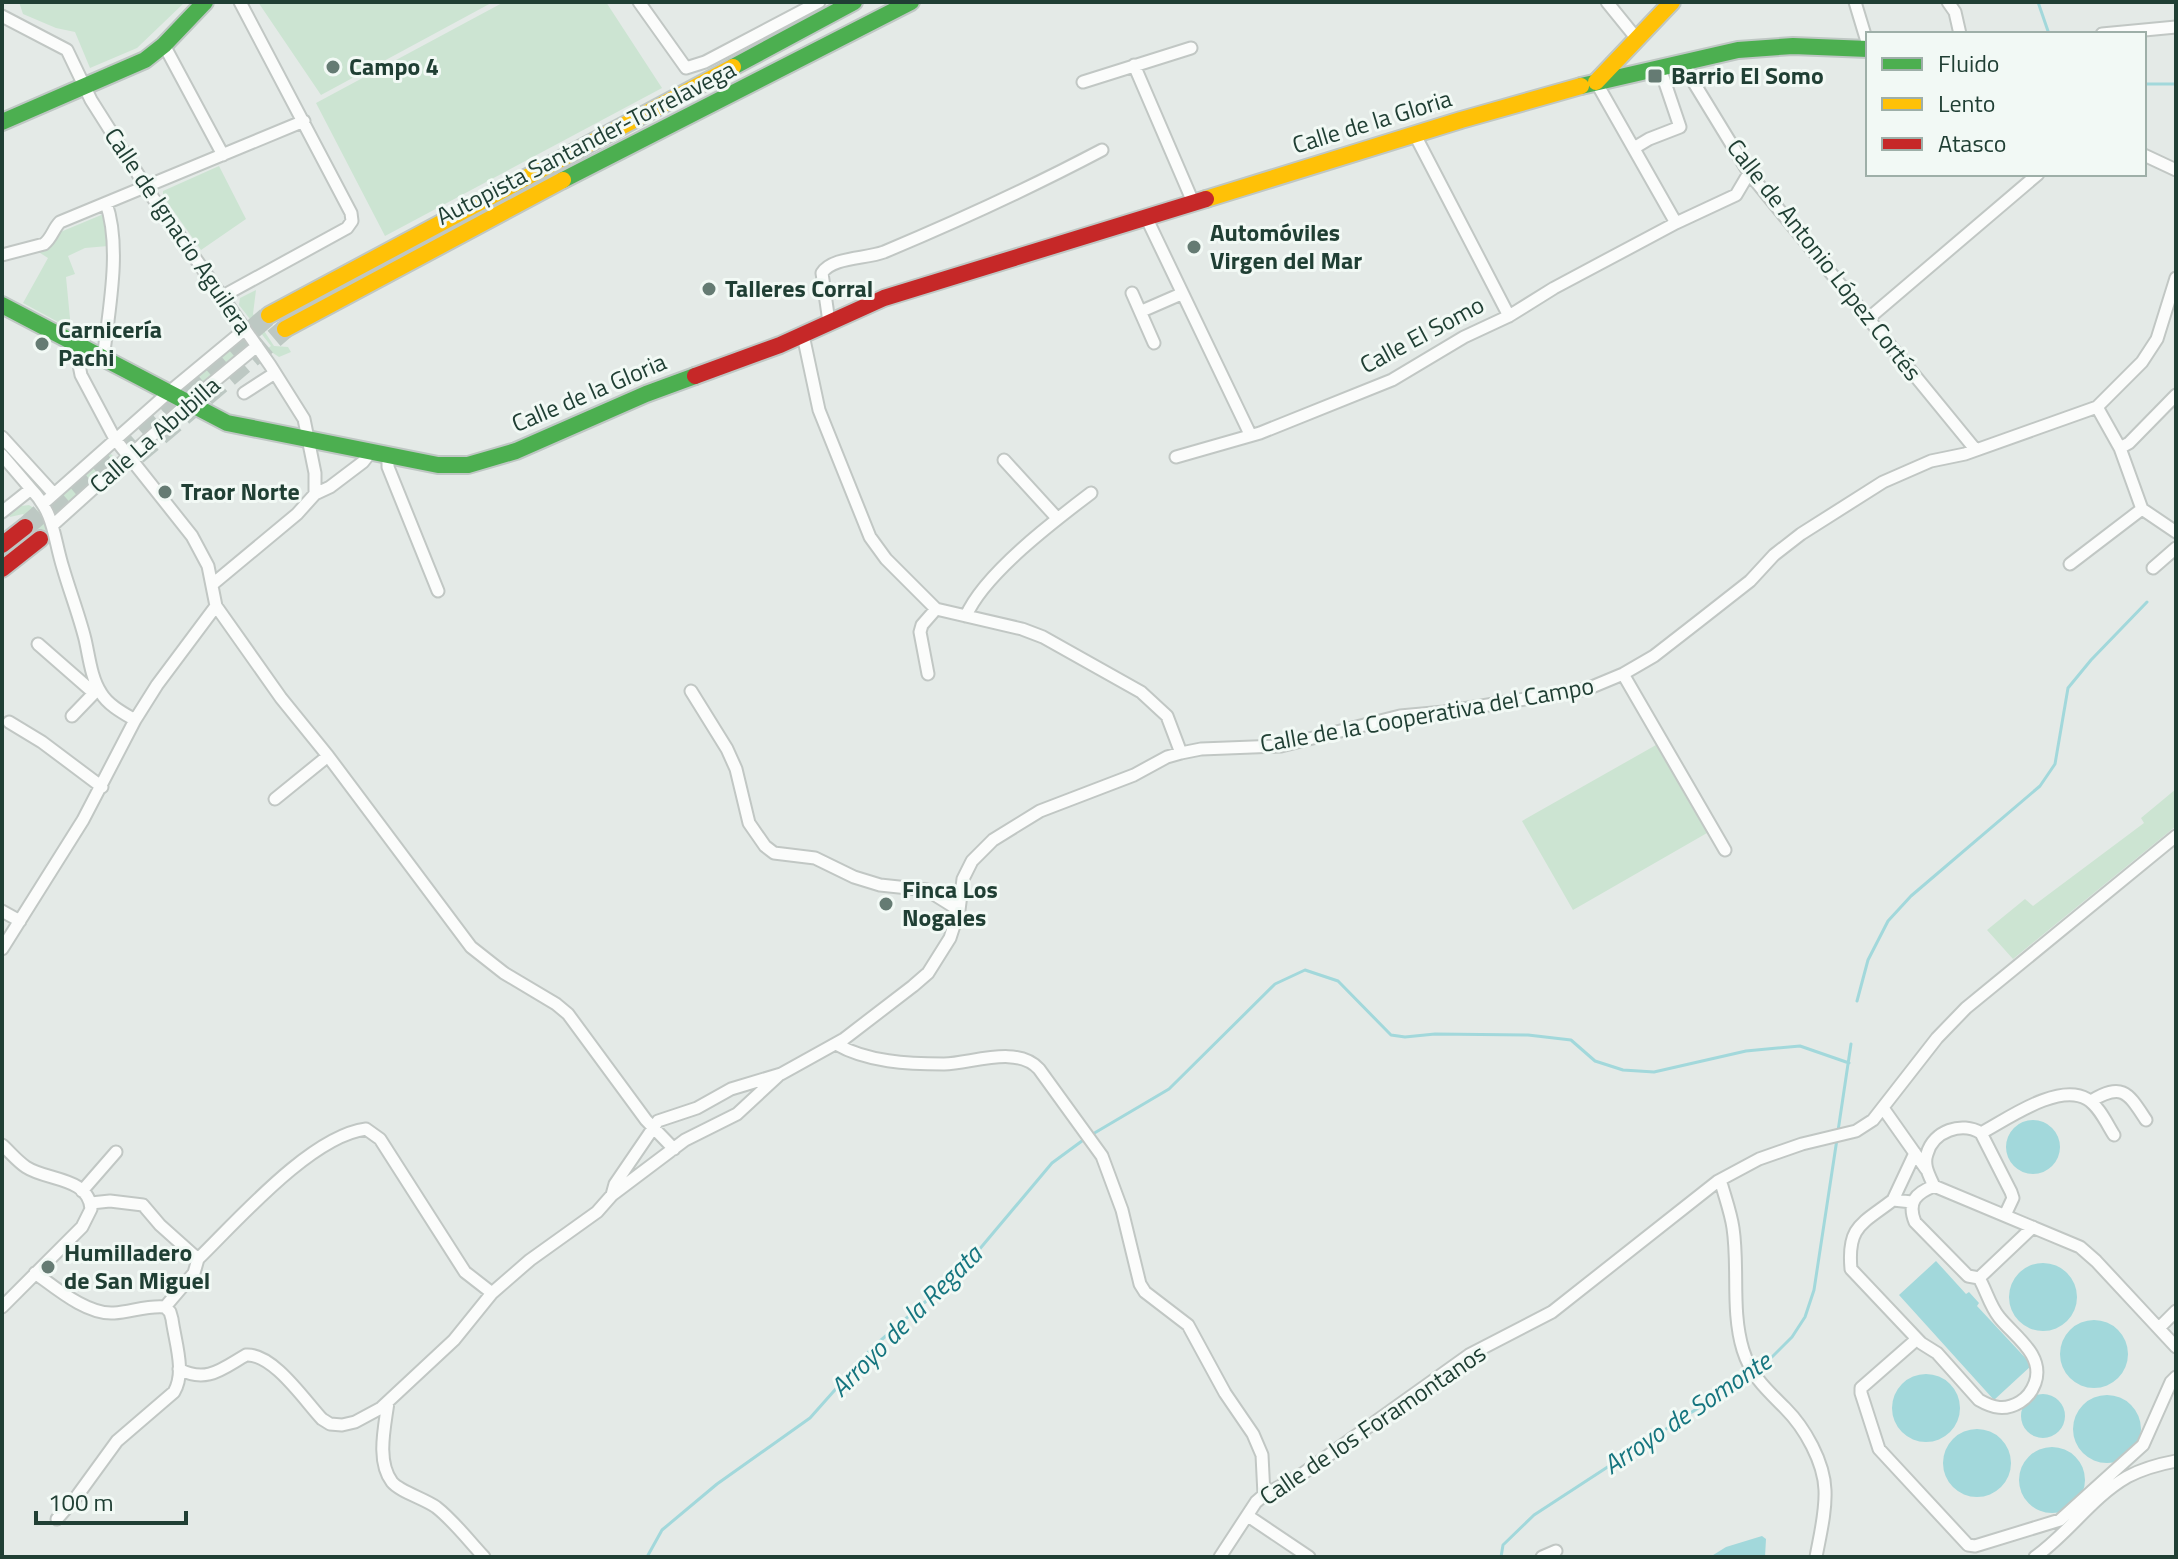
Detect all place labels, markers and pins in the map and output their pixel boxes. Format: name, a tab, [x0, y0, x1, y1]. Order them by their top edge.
place label: Campo 4	[349, 48, 439, 84]
place label: Barrio El Somo	[1671, 57, 1824, 93]
marker: Campo 4	[324, 58, 342, 76]
marker: Barrio El Somo	[1646, 67, 1664, 85]
place label: Automóviles Virgen del Mar	[1210, 214, 1362, 278]
marker: Automóviles Virgen del Mar	[1185, 238, 1203, 256]
place label: Talleres Corral	[725, 270, 873, 306]
marker: Talleres Corral	[700, 280, 718, 298]
place label: Carnicería Pachi	[58, 311, 162, 375]
marker: Carnicería Pachi	[33, 335, 51, 353]
place label: Traor Norte	[181, 473, 300, 509]
marker: Traor Norte	[156, 483, 174, 501]
place label: Finca Los Nogales	[902, 871, 998, 935]
marker: Finca Los Nogales	[877, 895, 895, 913]
place label: Humilladero de San Miguel	[64, 1234, 210, 1298]
marker: Humilladero de San Miguel	[39, 1258, 57, 1276]

